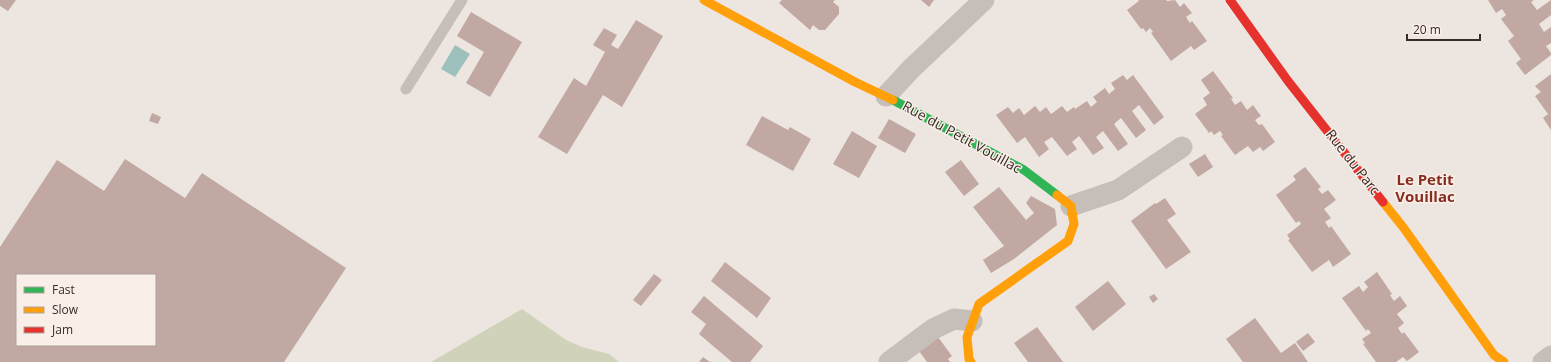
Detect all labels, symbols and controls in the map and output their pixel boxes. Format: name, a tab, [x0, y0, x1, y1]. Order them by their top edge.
scale bar	[1407, 16, 1480, 42]
text: 20 m	[1413, 21, 1441, 38]
street label: Rue du Petit Vouillac	[899, 96, 1025, 177]
street label: Rue du Parc	[1322, 125, 1385, 199]
district label: Le Petit Vouillac	[1395, 169, 1455, 206]
legend	[16, 274, 156, 346]
text: Fast	[52, 281, 75, 298]
text: Slow	[52, 301, 79, 318]
text: Jam	[51, 321, 73, 338]

